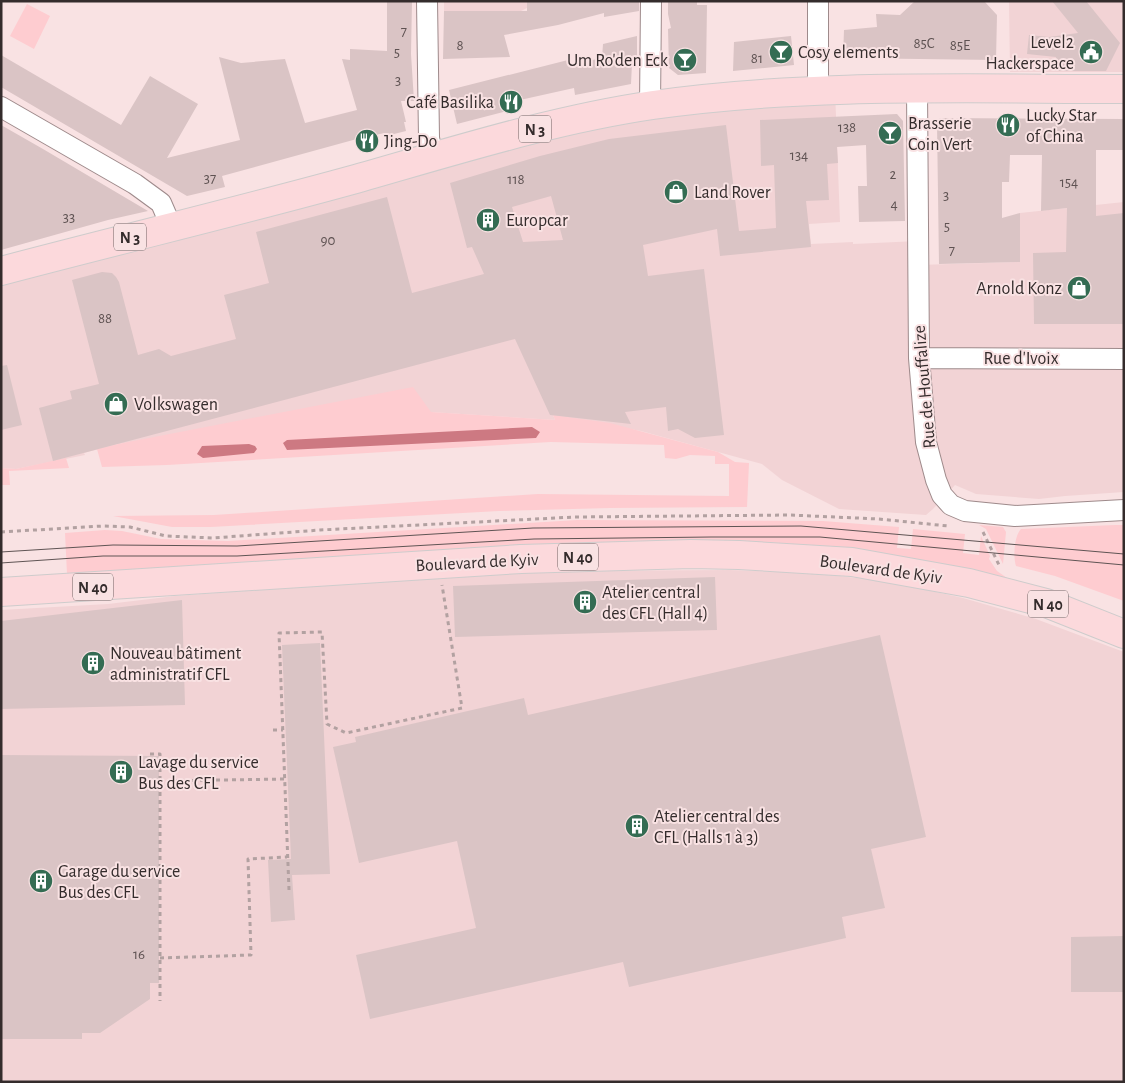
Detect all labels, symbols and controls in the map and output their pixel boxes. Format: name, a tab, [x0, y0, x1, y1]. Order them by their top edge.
house number: 7	[401, 24, 407, 39]
place label: Level2 Hackerspace	[985, 34, 1074, 73]
house number: 85C	[913, 36, 935, 51]
house number: 8	[456, 38, 464, 53]
house number: 85E	[950, 38, 970, 53]
bar icon: Cosy elements	[768, 39, 794, 65]
public building icon: Level2 Hackerspace	[1078, 39, 1104, 65]
place label: Cosy elements	[798, 44, 899, 62]
house number: 5	[394, 45, 400, 60]
bar icon: Um Ro'den Eck	[672, 47, 698, 73]
house number: 81	[751, 51, 763, 66]
place label: Um Ro'den Eck	[567, 52, 669, 70]
house number: 3	[395, 73, 401, 88]
restaurant icon: Café Basilika	[498, 89, 524, 115]
place label: Café Basilika	[406, 94, 494, 112]
place label: Lucky Star of China	[1026, 107, 1097, 146]
restaurant icon: Lucky Star of China	[995, 112, 1021, 138]
place label: Brasserie Coin Vert	[908, 115, 972, 154]
road number: N 3	[519, 116, 551, 142]
house number: 138	[838, 120, 856, 135]
bar icon: Brasserie Coin Vert	[877, 120, 903, 146]
restaurant icon: Jing-Do	[354, 128, 380, 154]
place label: Jing-Do	[384, 133, 438, 151]
house number: 134	[790, 148, 808, 163]
house number: 2	[890, 167, 897, 182]
house number: 37	[204, 171, 216, 186]
house number: 118	[507, 172, 525, 187]
house number: 154	[1060, 175, 1078, 190]
shop icon: Land Rover	[663, 179, 689, 205]
place label: Land Rover	[694, 184, 771, 202]
house number: 3	[943, 188, 949, 203]
house number: 4	[890, 197, 898, 212]
building icon: Europcar	[475, 207, 501, 233]
house number: 33	[63, 210, 75, 225]
place label: Europcar	[506, 212, 568, 230]
house number: 5	[944, 219, 950, 234]
road number: N 3	[114, 223, 146, 250]
house number: 90	[321, 233, 336, 248]
house number: 7	[949, 243, 955, 258]
shop icon: Arnold Konz	[1066, 275, 1092, 301]
place label: Arnold Konz	[976, 280, 1062, 298]
house number: 88	[98, 311, 112, 326]
street label: Rue de Houffalize	[911, 324, 939, 449]
street label: Rue d'Ivoix	[983, 350, 1059, 368]
shop icon: Volkswagen	[103, 391, 129, 417]
place label: Volkswagen	[134, 396, 218, 414]
road number: N 40	[558, 544, 598, 570]
street label: Boulevard de Kyiv	[415, 551, 540, 575]
street label: Boulevard de Kyiv	[819, 552, 944, 588]
road number: N 40	[73, 574, 113, 600]
place label: Atelier central des CFL (Hall 4)	[602, 584, 708, 623]
building icon: Atelier central des CFL (Hall 4)	[572, 589, 598, 615]
road number: N 40	[1028, 590, 1068, 618]
place label: Nouveau bâtiment administratif CFL	[110, 645, 241, 684]
building icon: Nouveau bâtiment administratif CFL	[80, 650, 106, 676]
place label: Lavage du service Bus des CFL	[138, 754, 259, 793]
building icon: Lavage du service Bus des CFL	[108, 759, 134, 785]
place label: Atelier central des CFL (Halls 1 à 3)	[654, 808, 780, 847]
building icon: Atelier central des CFL (Halls 1 à 3)	[624, 813, 650, 839]
place label: Garage du service Bus des CFL	[58, 863, 180, 902]
building icon: Garage du service Bus des CFL	[28, 868, 54, 894]
house number: 16	[133, 947, 145, 962]

